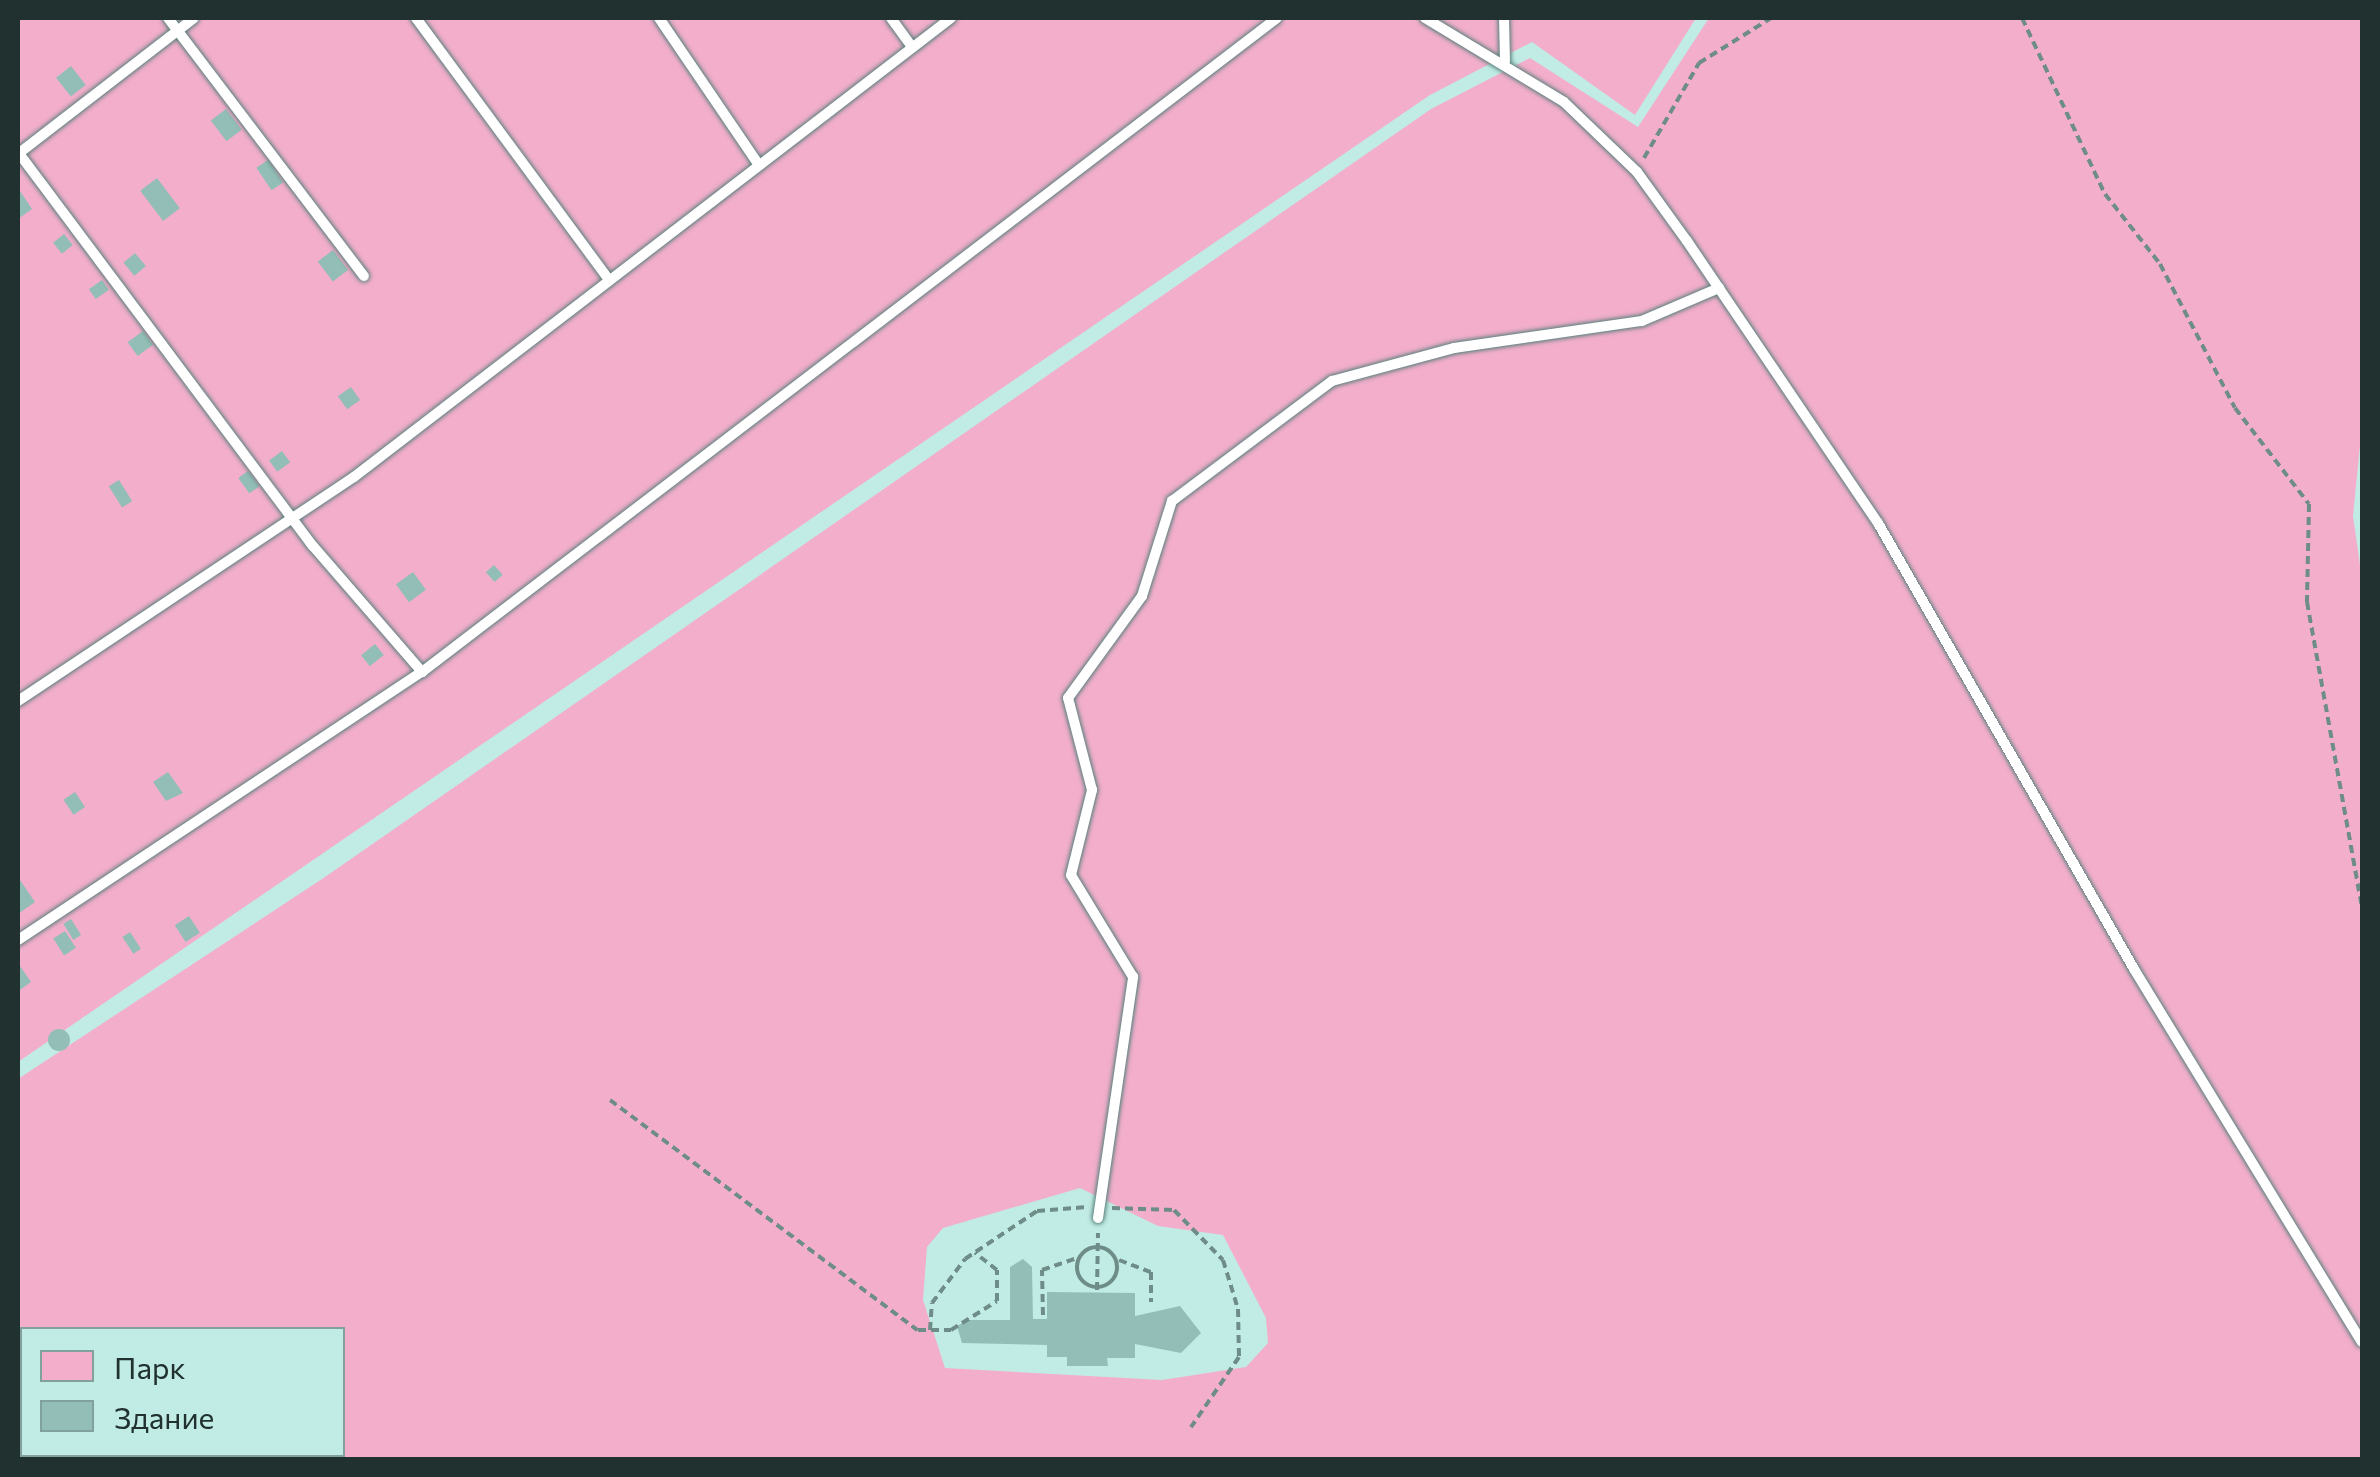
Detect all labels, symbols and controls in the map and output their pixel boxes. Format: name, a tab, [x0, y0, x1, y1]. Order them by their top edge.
legend	[20, 1327, 345, 1457]
text: Парк	[114, 1348, 186, 1385]
text: Здание	[114, 1398, 214, 1435]

